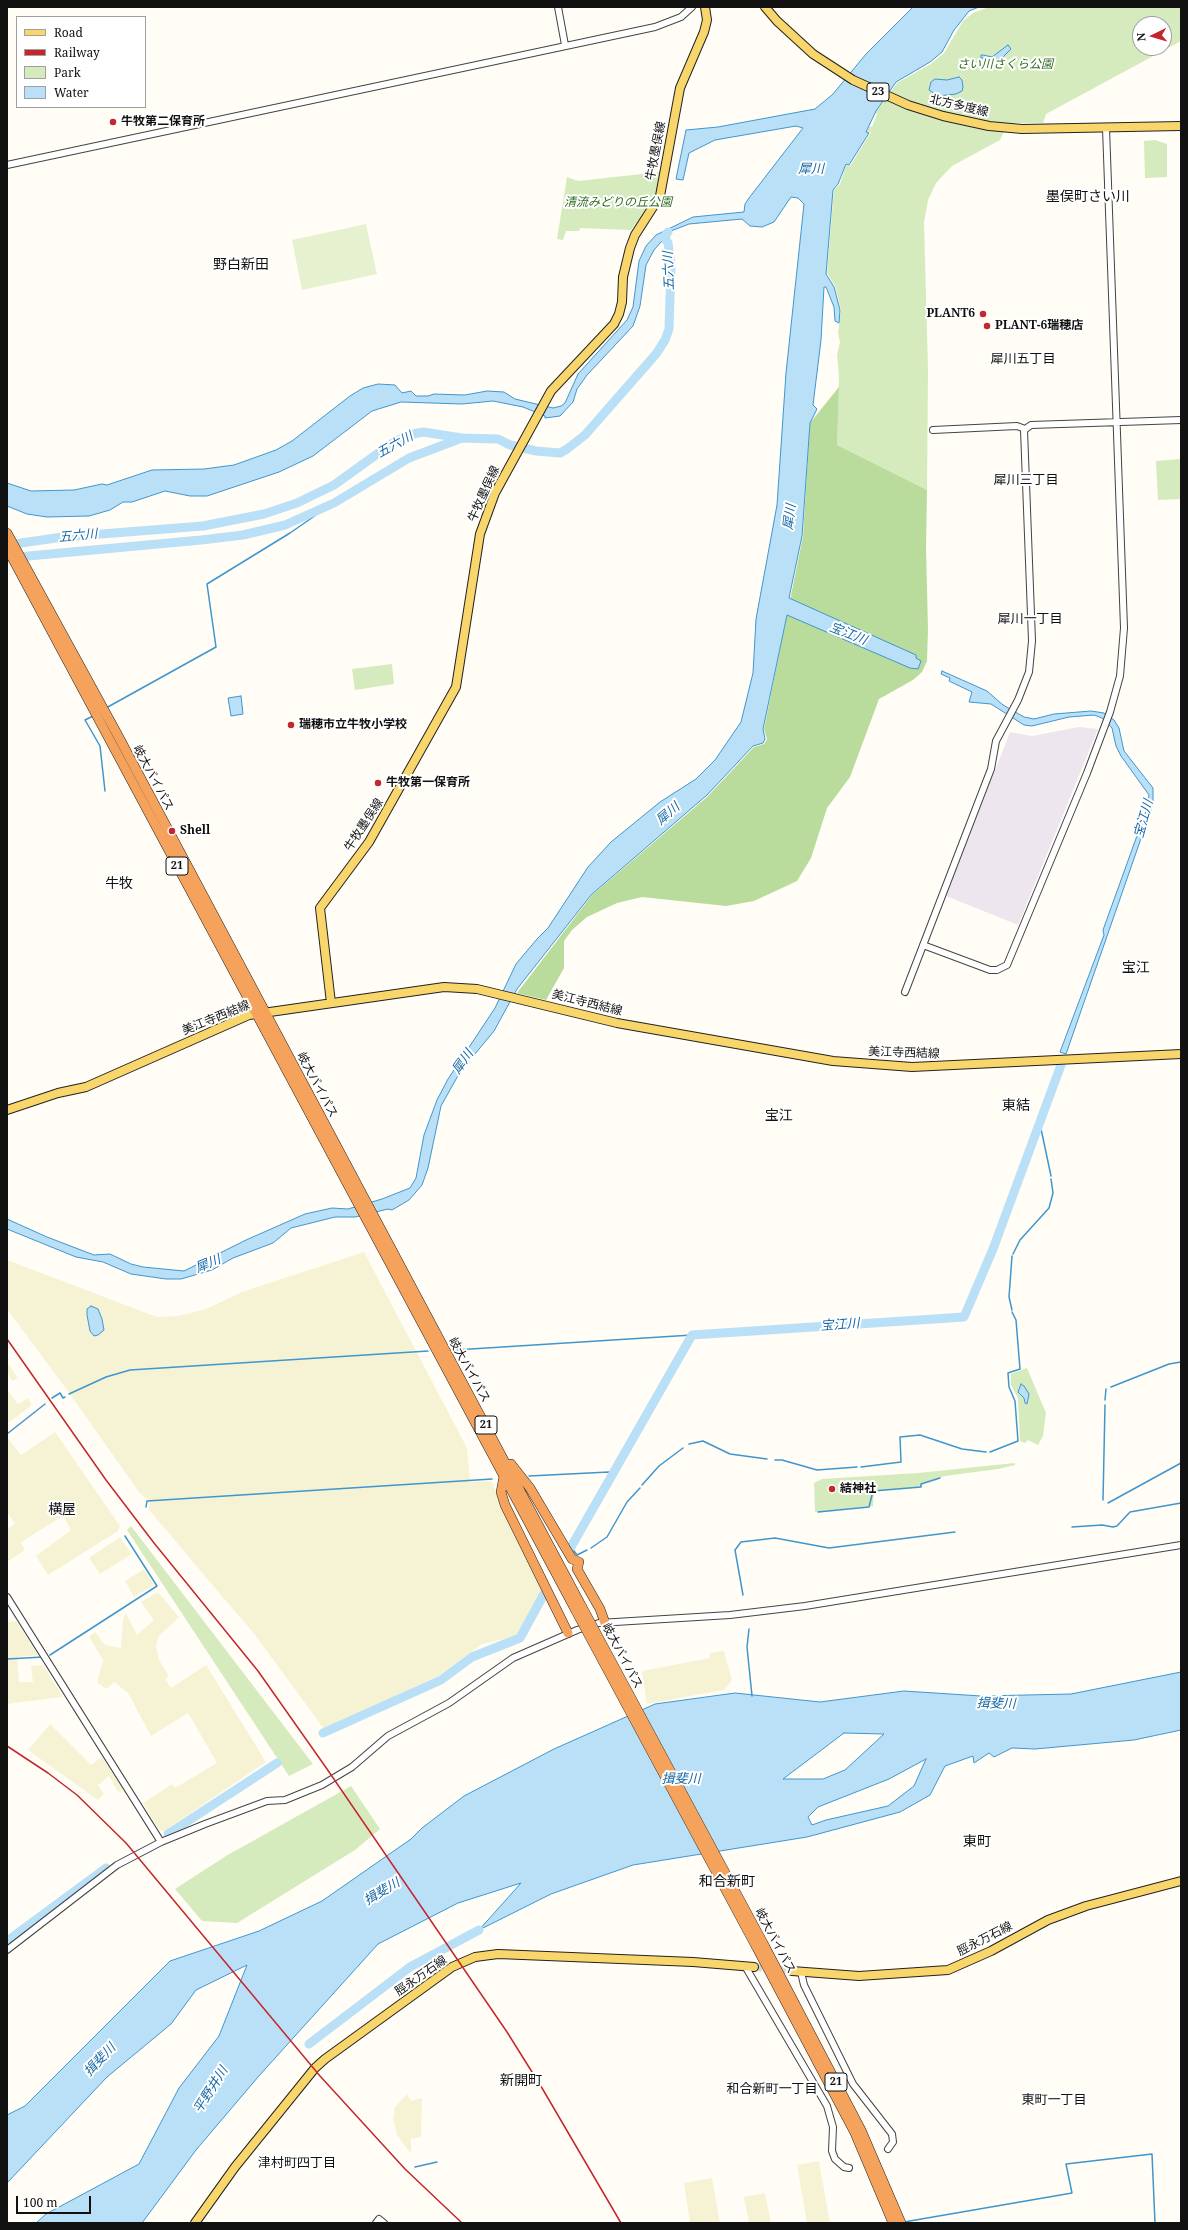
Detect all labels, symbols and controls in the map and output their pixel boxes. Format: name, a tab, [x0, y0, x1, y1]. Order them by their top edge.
legend	[16, 16, 146, 108]
north arrow	[1132, 16, 1172, 56]
text: Road	[54, 24, 83, 41]
text: N	[1133, 32, 1148, 42]
text: Railway	[54, 44, 100, 61]
park label: さい川さくら公園	[957, 58, 1053, 72]
text: Park	[54, 64, 81, 81]
road number: 23	[867, 83, 889, 101]
text: Water	[54, 84, 89, 101]
street label: 北方多度線	[928, 92, 990, 120]
place label: 牛牧第二保育所	[121, 115, 205, 129]
marker: 牛牧第二保育所	[108, 117, 118, 127]
street label: 牛牧墨俣線	[643, 120, 669, 182]
water label: 犀川	[798, 161, 824, 177]
district label: 墨俣町さい川	[1046, 189, 1130, 205]
park label: 清流みどりの丘公園	[564, 196, 672, 210]
water label: 五六川	[661, 251, 677, 291]
district label: 野白新田	[213, 257, 269, 273]
place label: PLANT6	[926, 307, 975, 321]
marker: PLANT6	[978, 309, 988, 319]
place label: PLANT-6瑞穂店	[995, 319, 1083, 333]
marker: PLANT-6瑞穂店	[982, 321, 992, 331]
district label: 犀川五丁目	[991, 351, 1055, 367]
water label: 五六川	[374, 429, 416, 461]
street label: 牛牧墨俣線	[465, 464, 503, 524]
district label: 犀川三丁目	[994, 472, 1058, 488]
water label: 犀川	[781, 503, 799, 531]
water label: 五六川	[58, 527, 98, 545]
district label: 犀川一丁目	[998, 611, 1062, 627]
water label: 宝江川	[827, 619, 869, 649]
place label: 瑞穂市立牛牧小学校	[299, 718, 407, 732]
marker: 瑞穂市立牛牧小学校	[286, 720, 296, 730]
street label: 岐大バイパス	[130, 743, 176, 813]
place label: 牛牧第一保育所	[386, 776, 470, 790]
marker: 牛牧第一保育所	[373, 778, 383, 788]
street label: 牛牧墨俣線	[342, 796, 386, 854]
water label: 宝江川	[1131, 798, 1157, 840]
water label: 犀川	[653, 800, 683, 828]
place label: Shell	[180, 824, 210, 838]
marker: Shell	[167, 826, 177, 836]
road number: 21	[166, 857, 188, 875]
district label: 牛牧	[105, 876, 133, 892]
district label: 宝江	[1122, 960, 1150, 976]
street label: 美江寺西結線	[550, 987, 624, 1019]
street label: 美江寺西結線	[180, 998, 252, 1038]
street label: 美江寺西結線	[868, 1045, 940, 1061]
water label: 犀川	[449, 1047, 477, 1077]
street label: 岐大バイパス	[294, 1050, 340, 1120]
district label: 東結	[1002, 1098, 1030, 1114]
district label: 宝江	[765, 1108, 793, 1124]
water label: 犀川	[193, 1252, 223, 1276]
water label: 宝江川	[820, 1316, 860, 1334]
street label: 岐大バイパス	[445, 1335, 493, 1405]
road number: 21	[475, 1416, 497, 1434]
place label: 結神社	[840, 1482, 876, 1496]
marker: 結神社	[827, 1484, 837, 1494]
district label: 横屋	[48, 1502, 76, 1518]
street label: 岐大バイパス	[599, 1621, 645, 1691]
water label: 揖斐川	[976, 1696, 1016, 1712]
water label: 揖斐川	[662, 1771, 700, 1787]
district label: 東町	[963, 1834, 991, 1850]
district label: 和合新町	[699, 1874, 755, 1890]
water label: 揖斐川	[361, 1875, 403, 1909]
street label: 岐大バイパス	[752, 1906, 798, 1976]
street label: 脛永万石線	[955, 1919, 1015, 1959]
street label: 脛永万石線	[392, 1953, 450, 1999]
water label: 揖斐川	[81, 2040, 119, 2080]
water label: 平野井川	[191, 2064, 231, 2116]
district label: 新開町	[500, 2073, 542, 2089]
road number: 21	[825, 2073, 847, 2091]
district label: 和合新町一丁目	[727, 2081, 817, 2097]
district label: 東町一丁目	[1022, 2092, 1086, 2108]
district label: 津村町四丁目	[258, 2155, 336, 2171]
scale bar	[18, 2188, 93, 2214]
text: 100 m	[23, 2194, 58, 2211]

